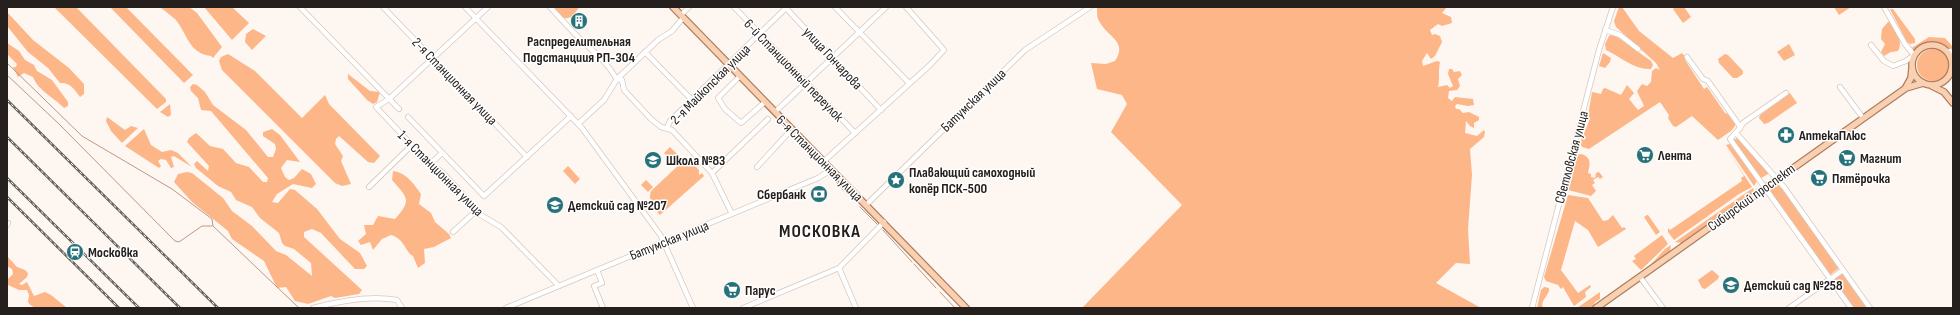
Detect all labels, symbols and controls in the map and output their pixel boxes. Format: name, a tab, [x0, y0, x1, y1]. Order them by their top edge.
building icon: Распределительная Подстанциия РП-304	[569, 11, 589, 31]
street label: 6-й Станционный переулок	[740, 15, 848, 126]
street label: улица Гончарова	[799, 24, 866, 93]
place label: Распределительная Подстанциия РП-304	[523, 33, 635, 66]
street label: 2-я Станционная улица	[408, 34, 501, 129]
street label: 2-я Майкопская улица	[667, 41, 754, 128]
street label: Батумская улица	[937, 65, 1009, 136]
street label: Светловская улица	[1551, 109, 1592, 205]
street label: 6-я Станционная улица	[773, 111, 867, 205]
pharmacy icon: АптекаПлюс	[1776, 125, 1796, 145]
street label: 1-я Станционная улица	[394, 127, 487, 220]
place label: АптекаПлюс	[1798, 127, 1866, 144]
supermarket icon: Лента	[1635, 145, 1655, 165]
place label: Лента	[1657, 147, 1692, 164]
supermarket icon: Магнит	[1837, 148, 1857, 168]
school or university icon: Школа №83	[643, 150, 663, 170]
place label: Магнит	[1860, 150, 1902, 167]
place label: Школа №83	[666, 152, 725, 169]
street label: Сибирский проспект	[1704, 160, 1798, 235]
place label: Плавающий самоходный копёр ПСК-500	[909, 164, 1035, 197]
supermarket icon: Пятёрочка	[1809, 168, 1829, 188]
place icon: Плавающий самоходный копёр ПСК-500	[886, 170, 906, 190]
place label: Пятёрочка	[1832, 170, 1890, 187]
bank icon: Сбербанк	[809, 184, 829, 204]
place label: Сбербанк	[757, 186, 806, 203]
school or university icon: Детский сад №207	[545, 195, 565, 215]
place label: Детский сад №207	[568, 197, 667, 214]
street label: Батумская улица	[627, 217, 711, 264]
district label: МОСКОВКА	[779, 221, 861, 242]
station icon: Московка	[65, 242, 85, 262]
place label: Московка	[88, 244, 139, 261]
school or university icon: Детский сад №258	[1721, 275, 1741, 295]
place label: Детский сад №258	[1744, 277, 1843, 294]
supermarket icon: Парус	[722, 280, 742, 300]
place label: Парус	[745, 282, 776, 299]

